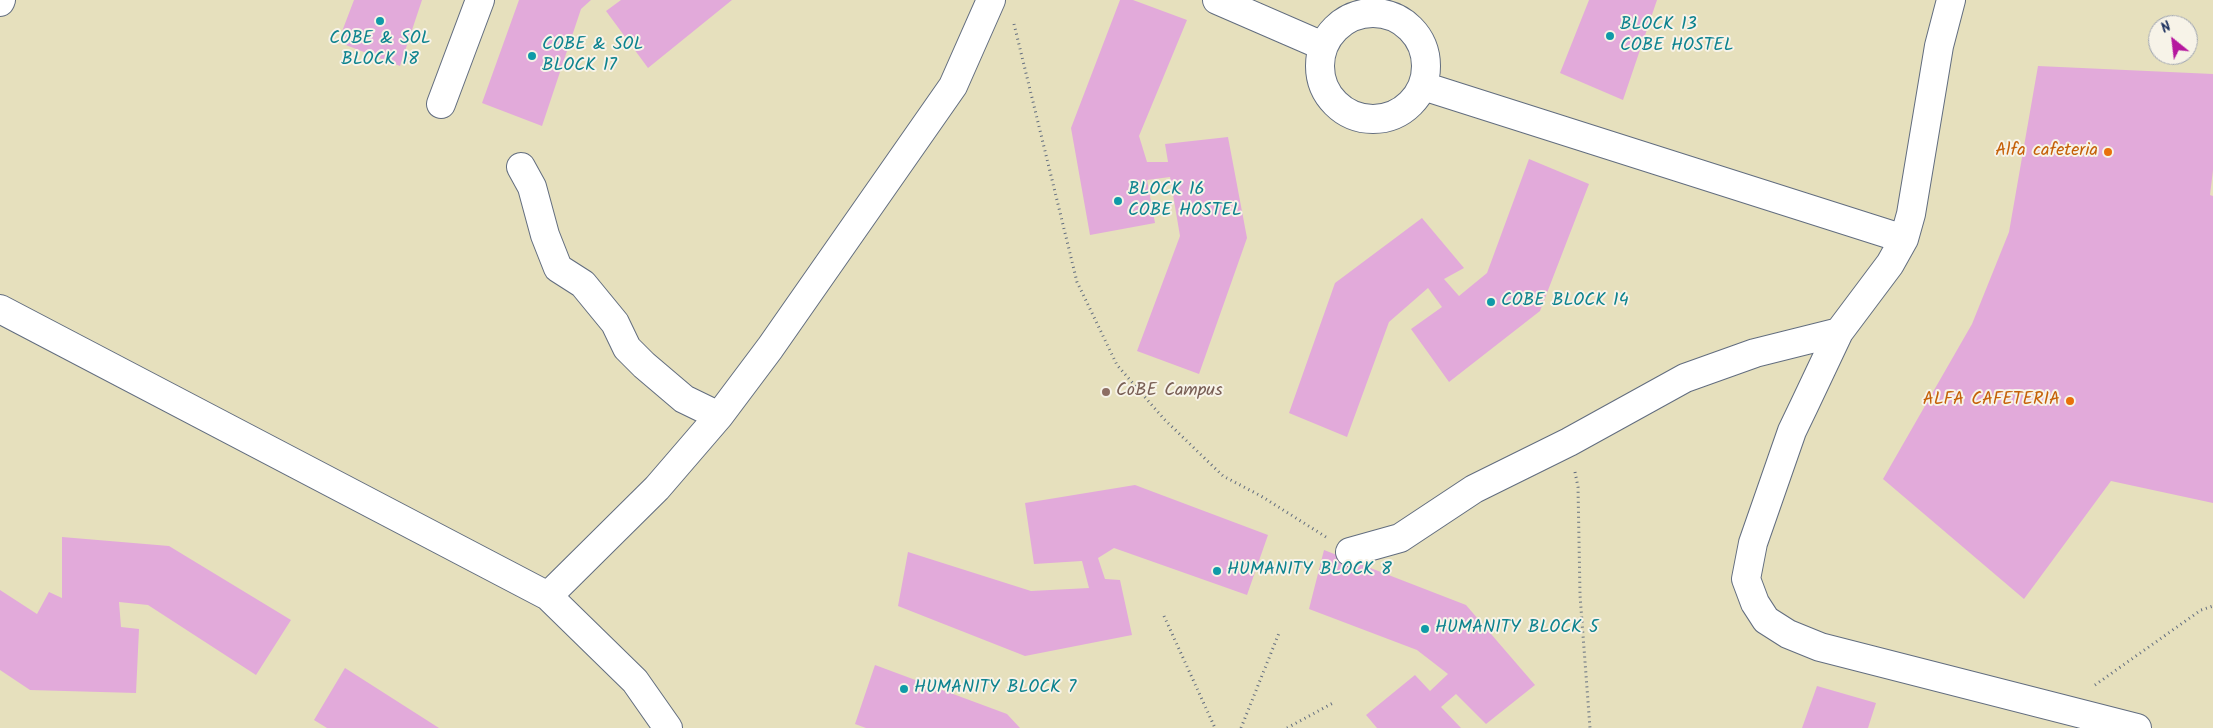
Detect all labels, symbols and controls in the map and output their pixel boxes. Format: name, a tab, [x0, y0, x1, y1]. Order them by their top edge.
marker: COBE & SOL BLOCK 18	[374, 15, 386, 27]
place label: BLOCK 13 COBE HOSTEL	[1620, 15, 1734, 58]
north arrow	[2148, 15, 2198, 65]
text: N	[2157, 16, 2175, 40]
place label: COBE & SOL BLOCK 18	[329, 29, 431, 72]
marker: BLOCK 13 COBE HOSTEL	[1604, 30, 1616, 42]
place label: COBE & SOL BLOCK 17	[542, 35, 643, 78]
marker: COBE & SOL BLOCK 17	[526, 50, 538, 62]
place label: Alfa cafeteria	[1995, 141, 2098, 163]
marker: Alfa cafeteria	[2102, 146, 2114, 158]
place label: BLOCK 16 COBE HOSTEL	[1128, 180, 1242, 222]
marker: BLOCK 16 COBE HOSTEL	[1112, 195, 1124, 207]
place label: COBE BLOCK 14	[1501, 291, 1629, 313]
marker: COBE BLOCK 14	[1485, 296, 1497, 308]
place label: CoBE Campus	[1116, 381, 1223, 403]
marker: CoBE Campus	[1100, 386, 1112, 398]
place label: ALFA CAFETERIA	[1923, 390, 2060, 412]
marker: ALFA CAFETERIA	[2064, 395, 2076, 407]
place label: HUMANITY BLOCK 8	[1227, 560, 1392, 582]
marker: HUMANITY BLOCK 8	[1211, 565, 1223, 577]
place label: HUMANITY BLOCK 5	[1435, 618, 1599, 640]
marker: HUMANITY BLOCK 5	[1419, 623, 1431, 635]
place label: HUMANITY BLOCK 7	[914, 678, 1076, 700]
marker: HUMANITY BLOCK 7	[898, 683, 910, 695]

